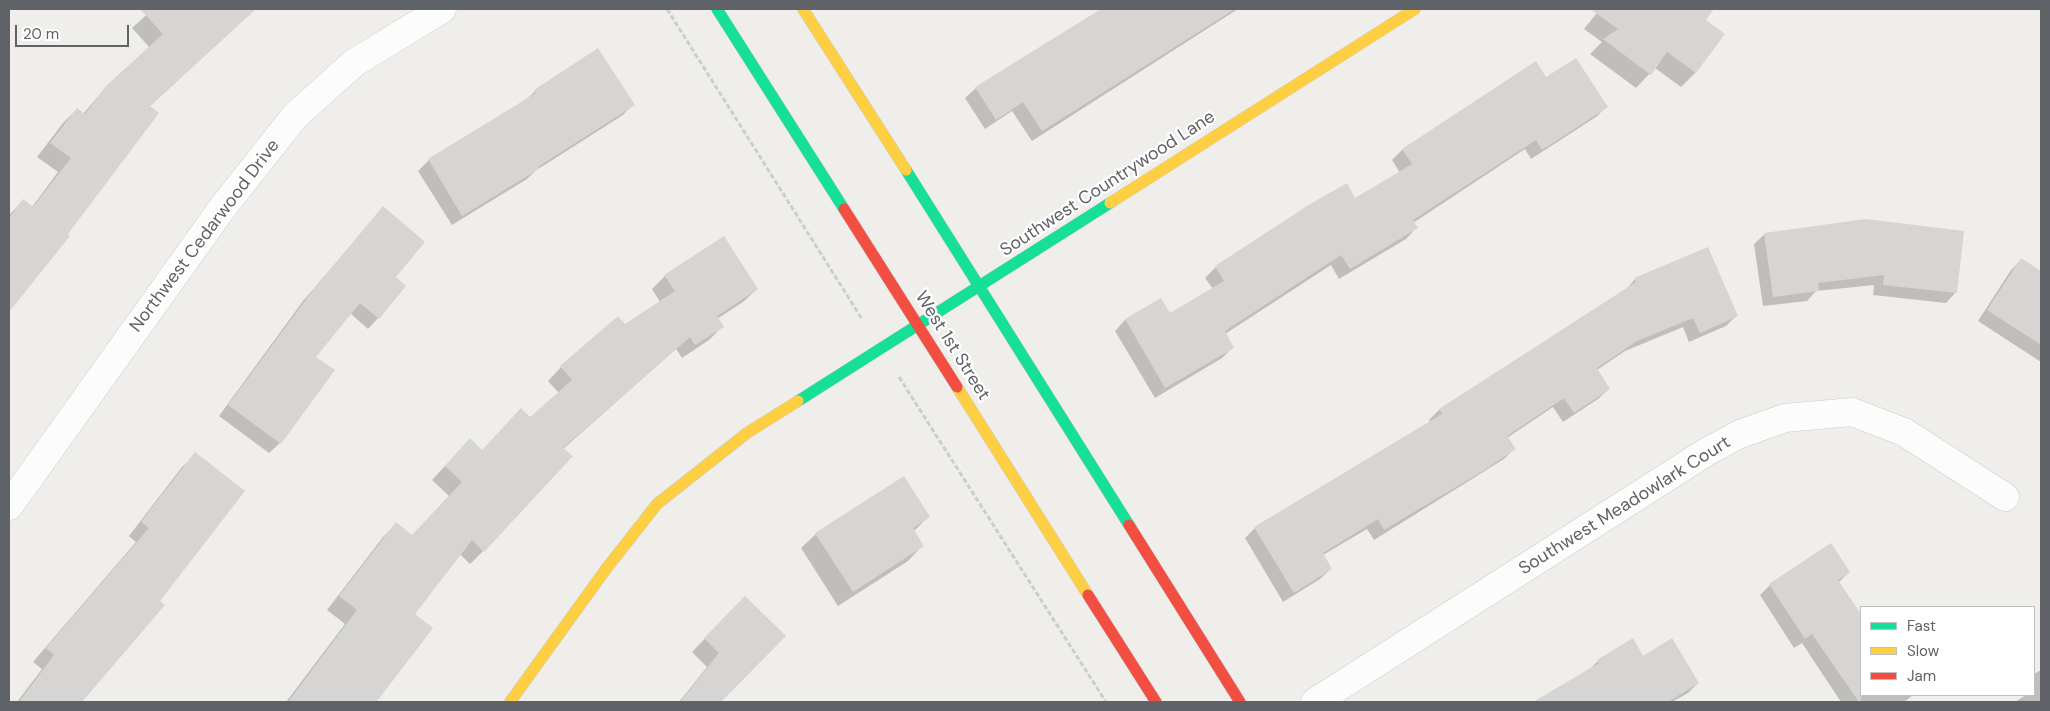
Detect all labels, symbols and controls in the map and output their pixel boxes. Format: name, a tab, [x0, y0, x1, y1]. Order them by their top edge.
scale bar	[18, 15, 131, 47]
text: 20 m	[23, 24, 59, 44]
street label: Southwest Countrywood Lane	[997, 106, 1219, 262]
street label: Northwest Cedarwood Drive	[125, 135, 285, 337]
street label: West 1st Street	[910, 288, 994, 404]
street label: Southwest Meadowlark Court	[1515, 432, 1735, 580]
legend	[1860, 606, 2035, 696]
text: Fast	[1907, 616, 1936, 636]
text: Slow	[1907, 641, 1939, 661]
text: Jam	[1907, 666, 1936, 686]

